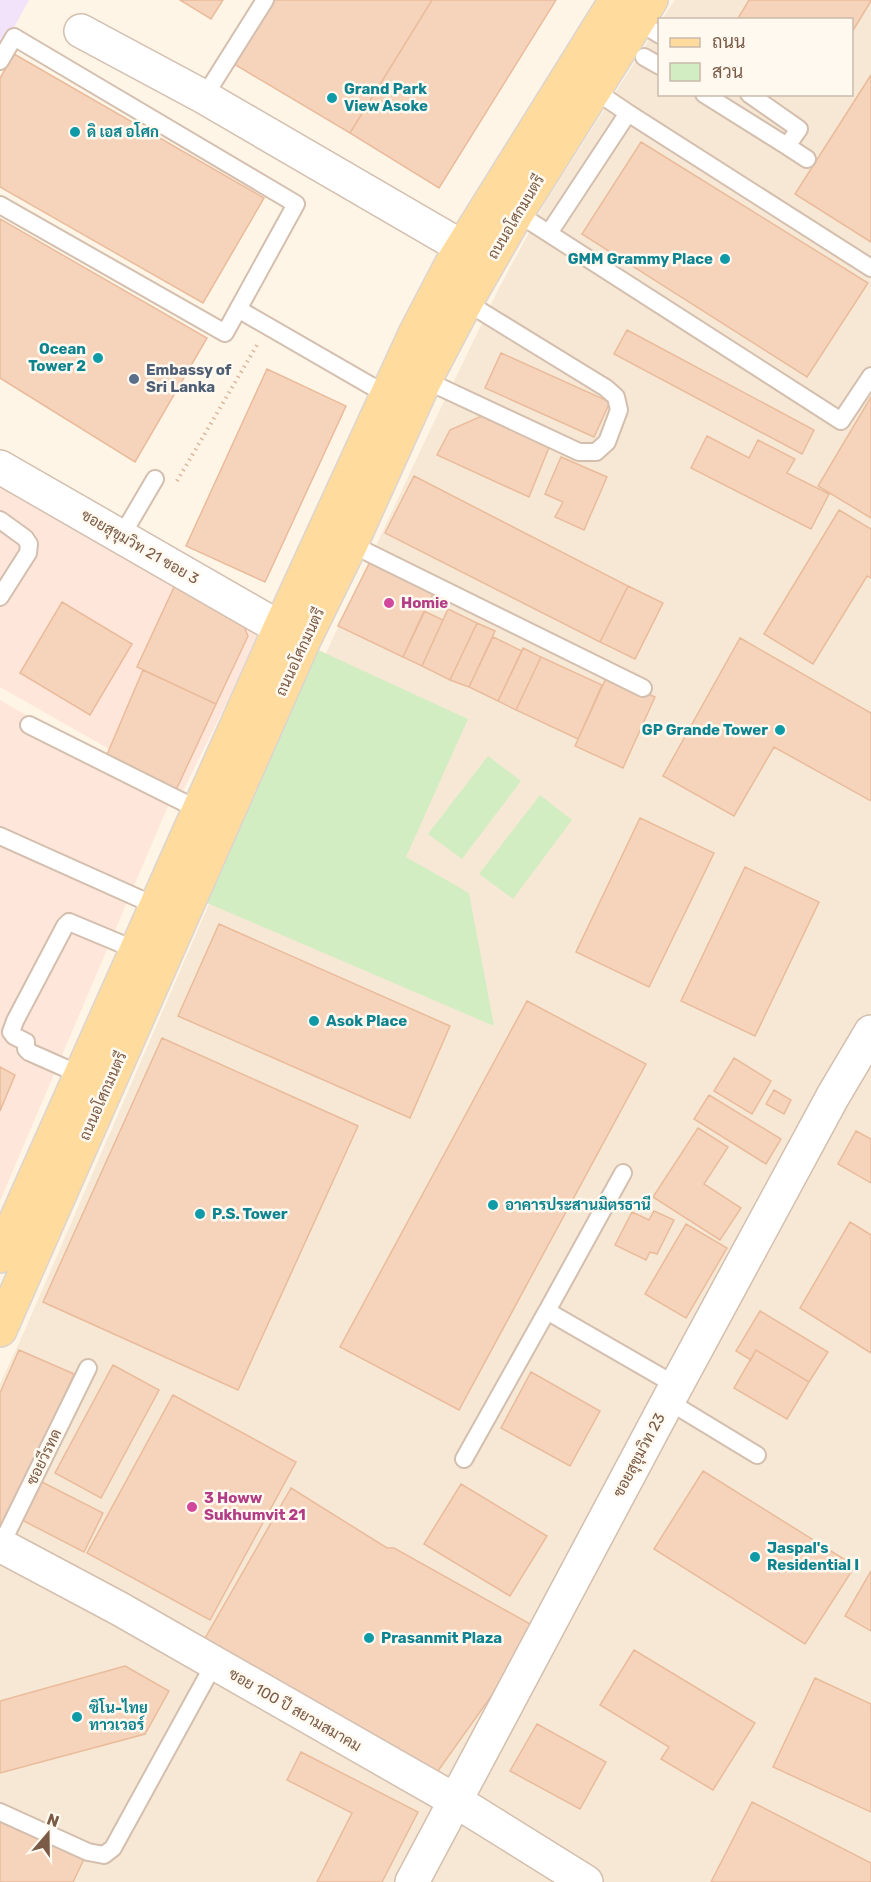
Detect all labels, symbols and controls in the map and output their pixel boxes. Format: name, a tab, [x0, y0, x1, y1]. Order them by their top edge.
legend	[658, 18, 853, 96]
text: ถนน	[712, 31, 745, 53]
text: สวน	[712, 61, 743, 83]
place label: Grand Park View Asoke	[344, 80, 428, 115]
marker: Grand Park View Asoke	[325, 91, 339, 105]
place label: ดิ เอส อโศก	[87, 121, 159, 141]
marker: ดิ เอส อโศก	[68, 125, 82, 139]
street label: ถนนอโศกมนตรี	[483, 171, 548, 262]
place label: GMM Grammy Place	[568, 250, 713, 268]
marker: GMM Grammy Place	[718, 252, 732, 266]
place label: Ocean Tower 2	[28, 340, 86, 375]
marker: Ocean Tower 2	[91, 351, 105, 365]
place label: Embassy of Sri Lanka	[146, 361, 232, 396]
marker: Embassy of Sri Lanka	[127, 372, 141, 386]
street label: ซอยสุขุมวิท 21 ซอย 3	[77, 506, 202, 590]
place label: Homie	[401, 594, 448, 612]
marker: Homie	[382, 596, 396, 610]
street label: ถนนอโศกมนตรี	[271, 605, 328, 699]
place label: GP Grande Tower	[642, 721, 768, 739]
marker: GP Grande Tower	[773, 723, 787, 737]
place label: Asok Place	[326, 1012, 407, 1030]
marker: Asok Place	[307, 1014, 321, 1028]
street label: ถนนอโศกมนตรี	[75, 1048, 131, 1143]
place label: อาคารประสานมิตรธานี	[505, 1195, 651, 1214]
marker: อาคารประสานมิตรธานี	[486, 1198, 500, 1212]
place label: P.S. Tower	[212, 1205, 288, 1223]
marker: P.S. Tower	[193, 1207, 207, 1221]
street label: ซอยสุขุมวิท 23	[609, 1410, 670, 1501]
street label: ซอยวีรทด	[22, 1426, 65, 1488]
place label: 3 Howw Sukhumvit 21	[204, 1489, 306, 1524]
marker: 3 Howw Sukhumvit 21	[185, 1500, 199, 1514]
place label: Jaspal's Residential I	[767, 1539, 859, 1574]
marker: Jaspal's Residential I	[748, 1550, 762, 1564]
place label: Prasanmit Plaza	[381, 1629, 502, 1647]
marker: Prasanmit Plaza	[362, 1631, 376, 1645]
street label: ซอย 100 ปี สยามสมาคม	[225, 1664, 365, 1755]
place label: ซิโน-ไทย ทาวเวอร์	[89, 1697, 148, 1734]
marker: ซิโน-ไทย ทาวเวอร์	[70, 1710, 84, 1724]
north arrow	[18, 1804, 78, 1864]
text: N	[44, 1809, 62, 1831]

